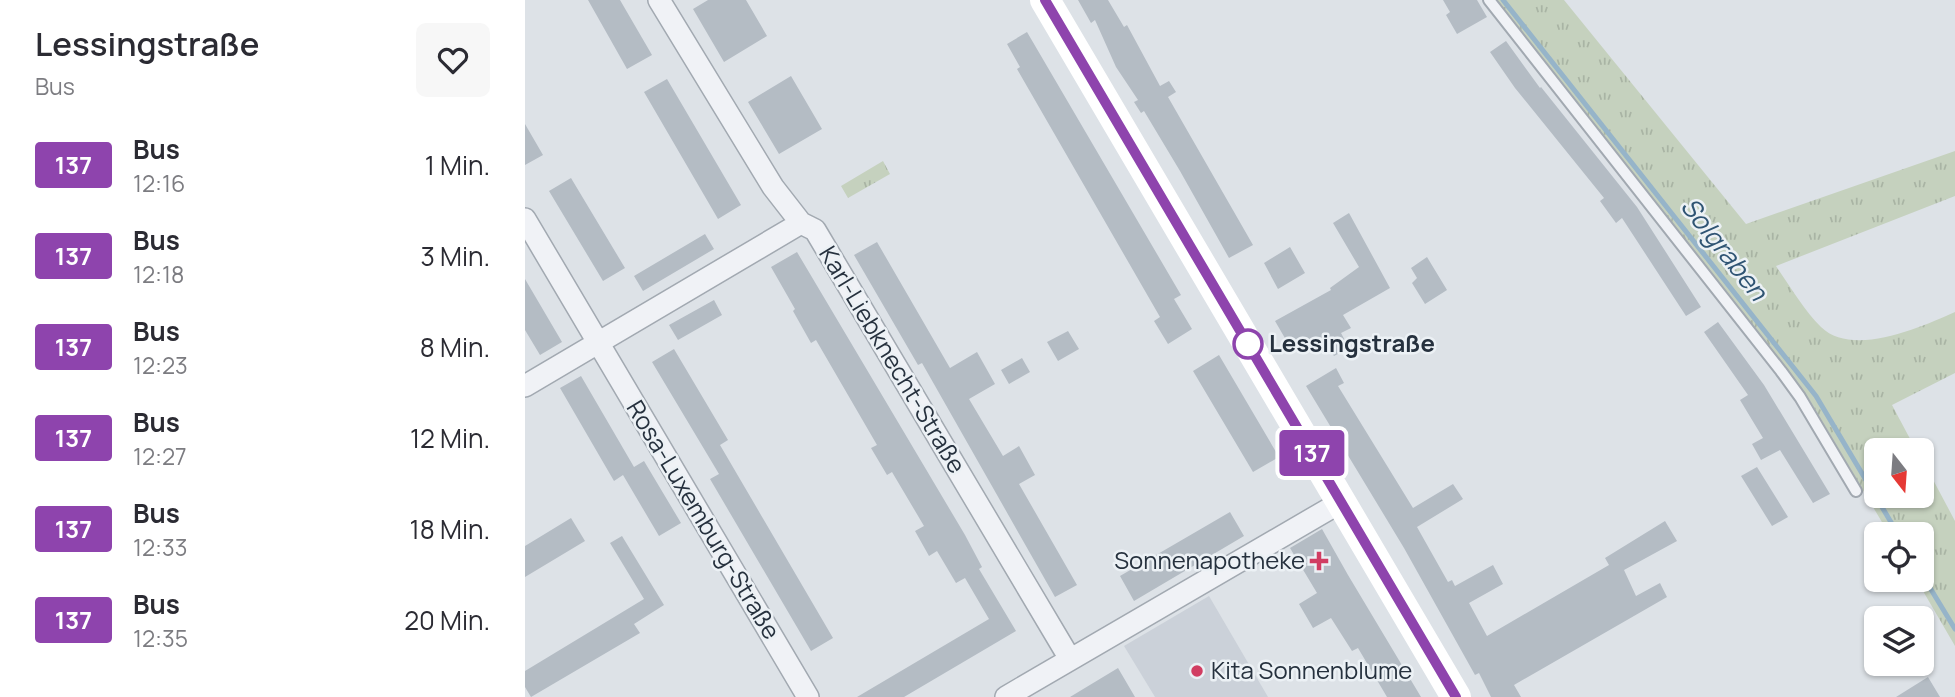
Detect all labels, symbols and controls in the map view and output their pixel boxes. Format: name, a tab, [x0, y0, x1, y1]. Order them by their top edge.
text: Lessingstraße	[35, 21, 259, 66]
button: heart	[416, 23, 490, 97]
text: Bus	[35, 70, 75, 102]
text: Bus	[133, 131, 180, 167]
text: 1 Min.	[425, 147, 490, 183]
text: 137	[55, 148, 92, 181]
text: 12:16	[133, 167, 185, 199]
water label: Solgraben	[1673, 189, 1777, 309]
text: Bus	[133, 222, 180, 258]
text: 3 Min.	[420, 238, 490, 274]
text: 137	[55, 239, 92, 272]
street label: Karl-Liebknecht-Straße	[812, 239, 974, 479]
text: 12:18	[133, 258, 184, 290]
text: Bus	[133, 313, 180, 349]
place label: Lessingstraße	[1269, 326, 1435, 359]
text: 8 Min.	[420, 329, 490, 365]
marker: Lessingstraße	[1233, 329, 1263, 359]
text: 137	[55, 330, 92, 363]
text: 12:23	[133, 349, 188, 381]
street label: Rosa-Luxemburg-Straße	[620, 394, 789, 645]
text: Bus	[133, 404, 180, 440]
text: 12 Min.	[410, 420, 490, 456]
text: 137	[55, 421, 92, 454]
line badge: 137	[1272, 430, 1352, 476]
text: 137	[1293, 436, 1331, 469]
north arrow	[1864, 438, 1934, 508]
map controls	[1864, 438, 1934, 676]
text: 12:27	[133, 440, 187, 472]
text: Bus	[133, 495, 180, 531]
text: 18 Min.	[410, 511, 490, 547]
text: 137	[55, 512, 92, 545]
button: locate	[1864, 522, 1934, 592]
text: 12:33	[133, 531, 187, 563]
place label: Sonnenapotheke	[1114, 543, 1305, 576]
marker: Sonnenapotheke	[1311, 553, 1327, 569]
text: Bus	[133, 586, 180, 622]
text: 20 Min.	[404, 602, 490, 638]
text: 137	[55, 603, 92, 636]
button: layers	[1864, 606, 1934, 676]
text: 12:35	[133, 622, 188, 654]
place label: Kita Sonnenblume	[1211, 653, 1412, 686]
marker: Kita Sonnenblume	[1189, 663, 1205, 679]

